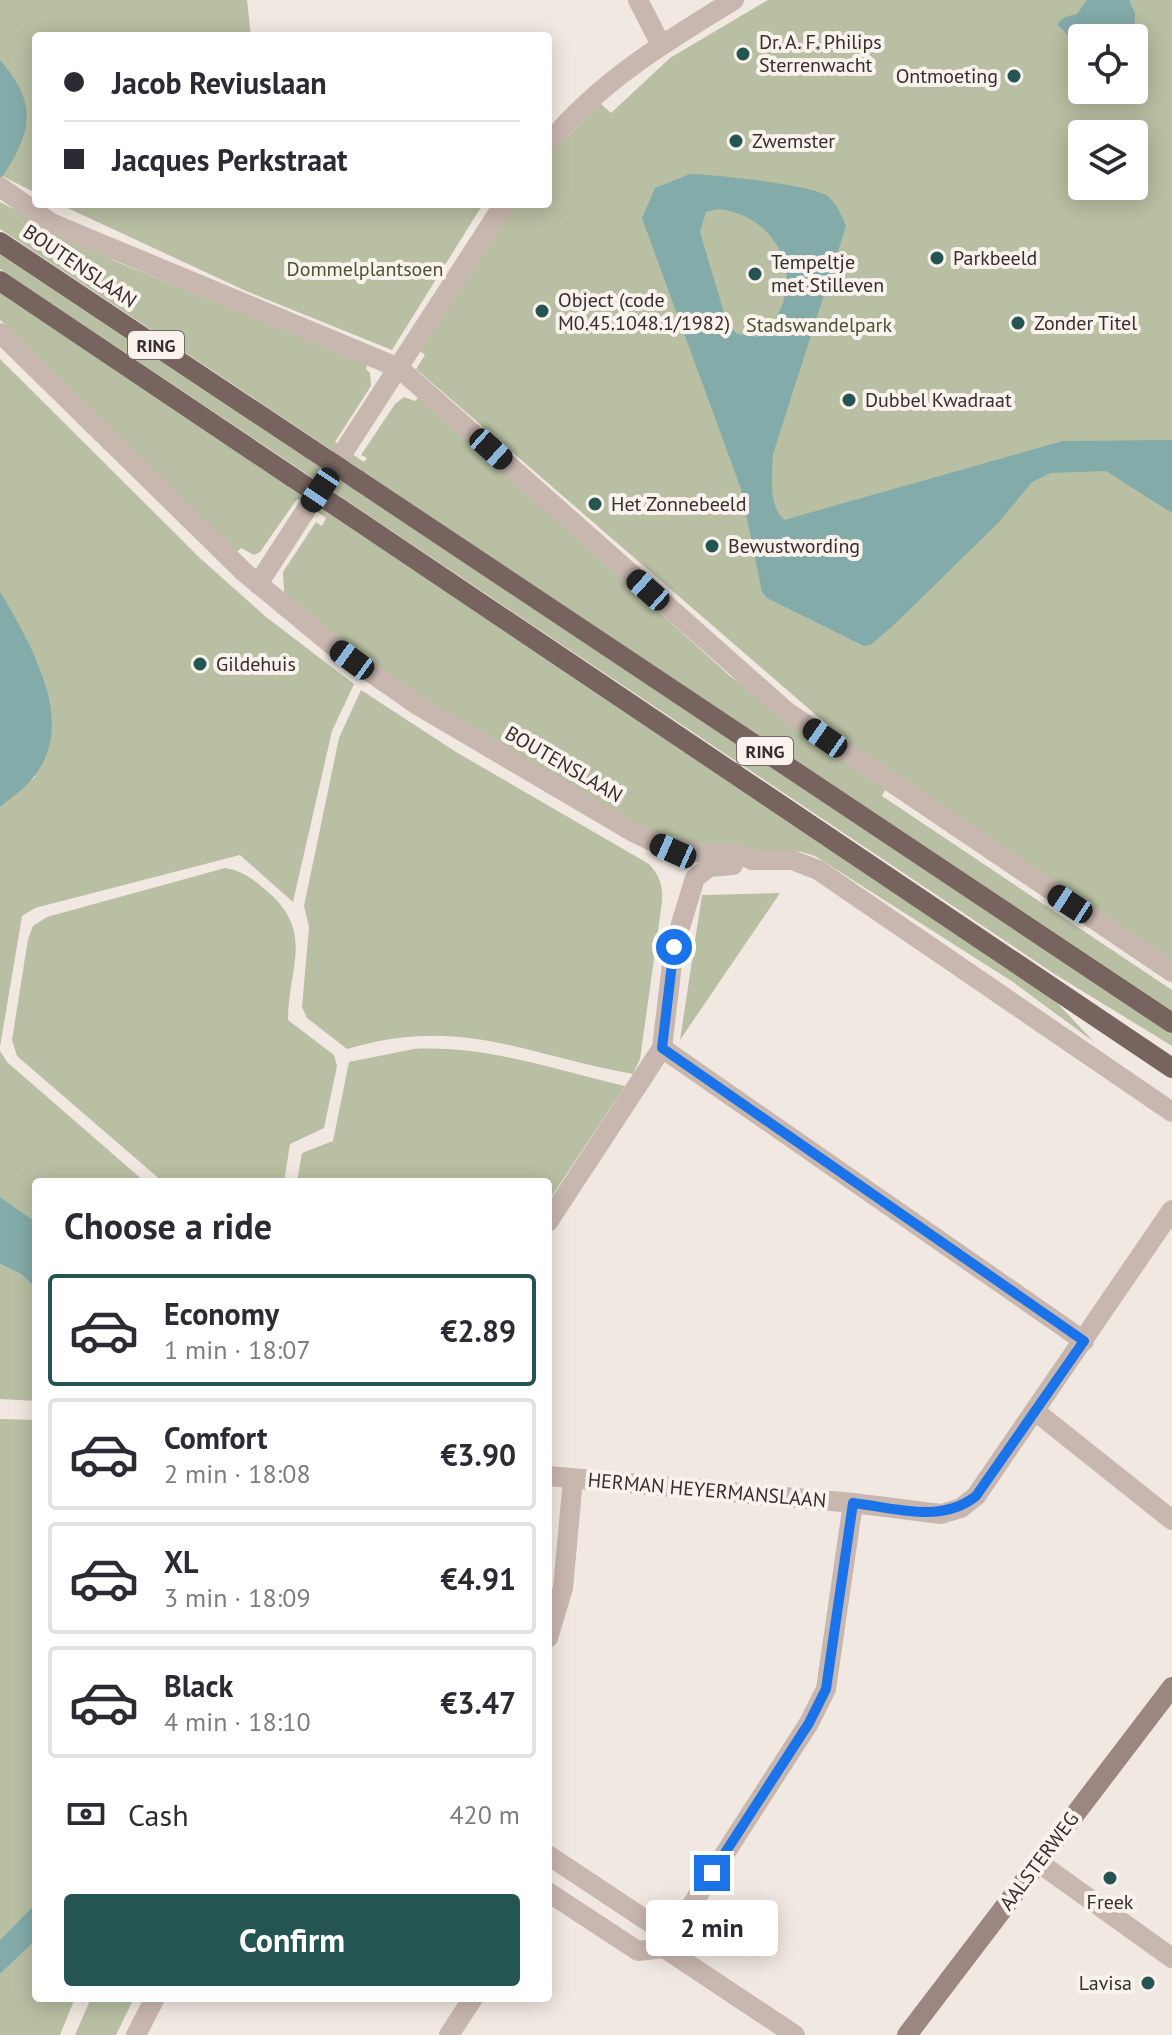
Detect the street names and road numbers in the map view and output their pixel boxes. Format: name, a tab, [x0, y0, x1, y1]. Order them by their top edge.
street label: BOUTENSLAAN	[18, 218, 142, 314]
road number: RING	[128, 331, 184, 359]
street label: BOUTENSLAAN	[501, 720, 627, 808]
road number: RING	[737, 737, 793, 765]
street label: HERMAN HEYERMANSLAAN	[587, 1467, 827, 1513]
street label: AALSTERWEG	[993, 1807, 1085, 1915]

